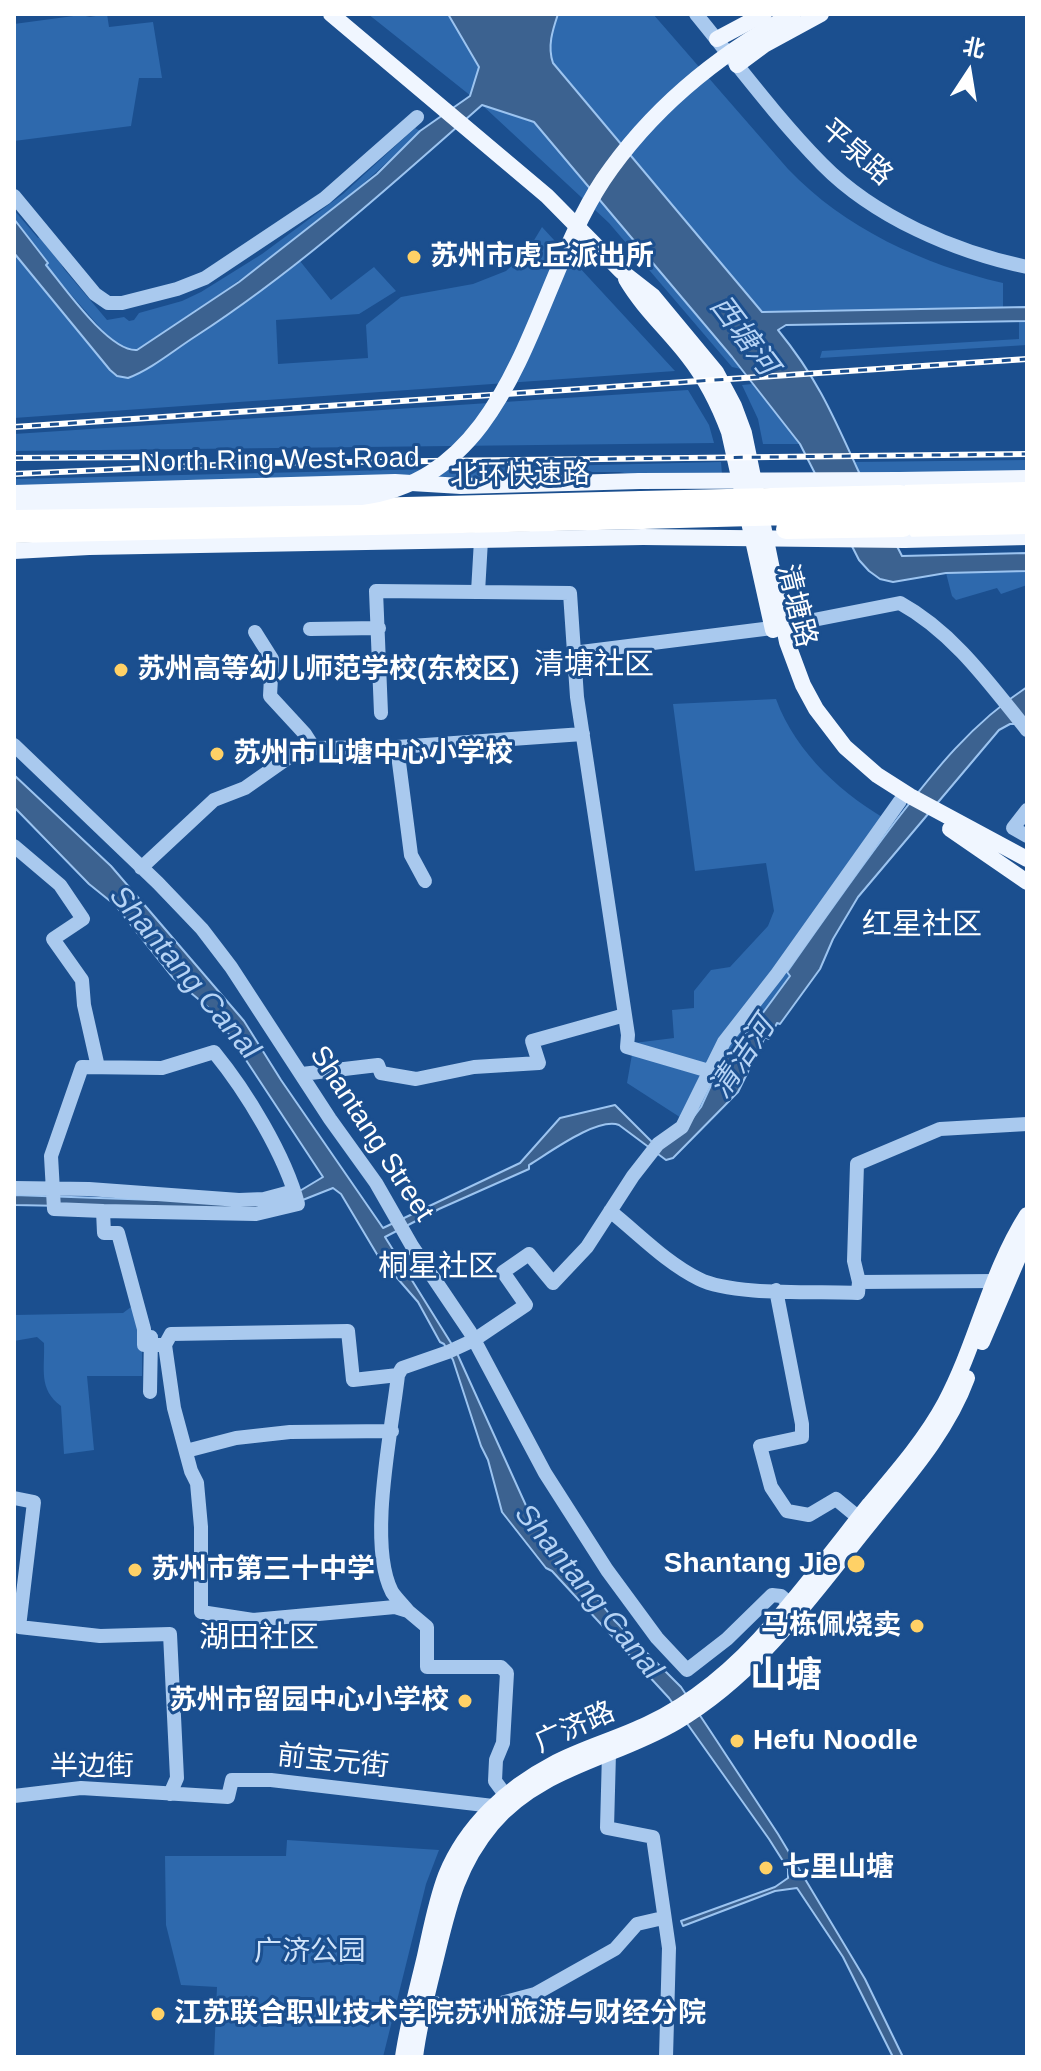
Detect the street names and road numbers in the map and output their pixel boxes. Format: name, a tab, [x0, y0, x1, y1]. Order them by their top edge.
street label: 平泉路	[813, 113, 899, 193]
street label: North Ring West Road	[140, 442, 420, 480]
street label: 北环快速路	[450, 458, 590, 494]
street label: 清塘路	[770, 561, 822, 651]
street label: Shantang Street	[302, 1040, 440, 1228]
street label: 广济路	[530, 1696, 620, 1760]
street label: 前宝元街	[276, 1739, 390, 1785]
street label: 半边街	[50, 1750, 134, 1784]

